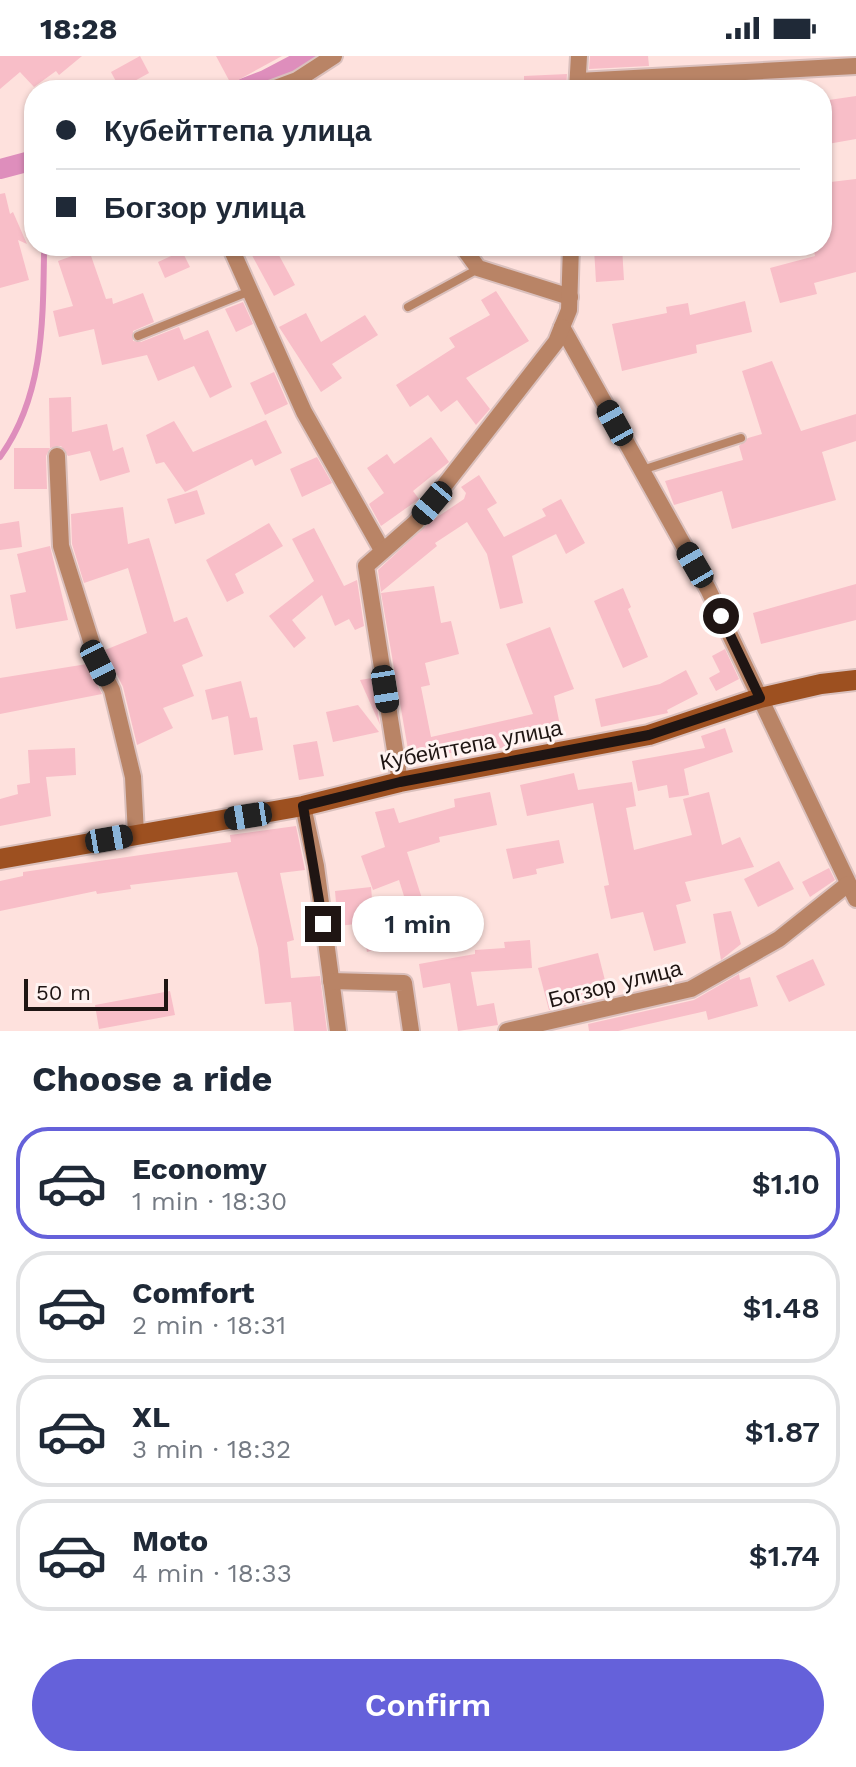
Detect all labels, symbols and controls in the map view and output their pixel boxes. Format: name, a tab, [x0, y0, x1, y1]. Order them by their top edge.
text: 18:28	[40, 11, 118, 46]
text: Кубейттепа улица	[104, 113, 371, 148]
text: Богзор улица	[104, 190, 305, 225]
car	[593, 396, 637, 450]
car	[407, 477, 457, 529]
car	[673, 538, 717, 592]
route start	[703, 598, 739, 634]
car	[76, 636, 120, 690]
car	[369, 663, 401, 715]
street label: Кубейттепа улица	[378, 715, 565, 775]
car	[222, 800, 274, 832]
car	[83, 823, 135, 855]
callout: 1 min	[351, 896, 483, 952]
route end	[305, 906, 341, 942]
text: 1 min	[385, 909, 451, 939]
street label: Богзор улица	[546, 955, 685, 1013]
scale bar	[24, 975, 168, 1011]
text: 50 m	[36, 980, 91, 1005]
text: Choose a ride	[32, 1058, 272, 1100]
icon: car	[36, 1147, 108, 1219]
text: Economy	[132, 1151, 267, 1186]
text: $1.10	[752, 1166, 820, 1201]
text: 1 min · 18:30	[132, 1186, 287, 1216]
icon: car	[36, 1271, 108, 1343]
text: Comfort	[132, 1275, 254, 1310]
text: $1.48	[743, 1290, 820, 1325]
text: 2 min · 18:31	[132, 1310, 286, 1340]
icon: car	[36, 1395, 108, 1467]
text: XL	[132, 1399, 170, 1434]
text: $1.87	[745, 1414, 820, 1449]
text: 3 min · 18:32	[132, 1434, 291, 1464]
icon: car	[36, 1519, 108, 1591]
text: Moto	[132, 1523, 208, 1558]
text: $1.74	[749, 1538, 820, 1573]
text: 4 min · 18:33	[132, 1558, 292, 1588]
button: Confirm	[32, 1659, 824, 1751]

